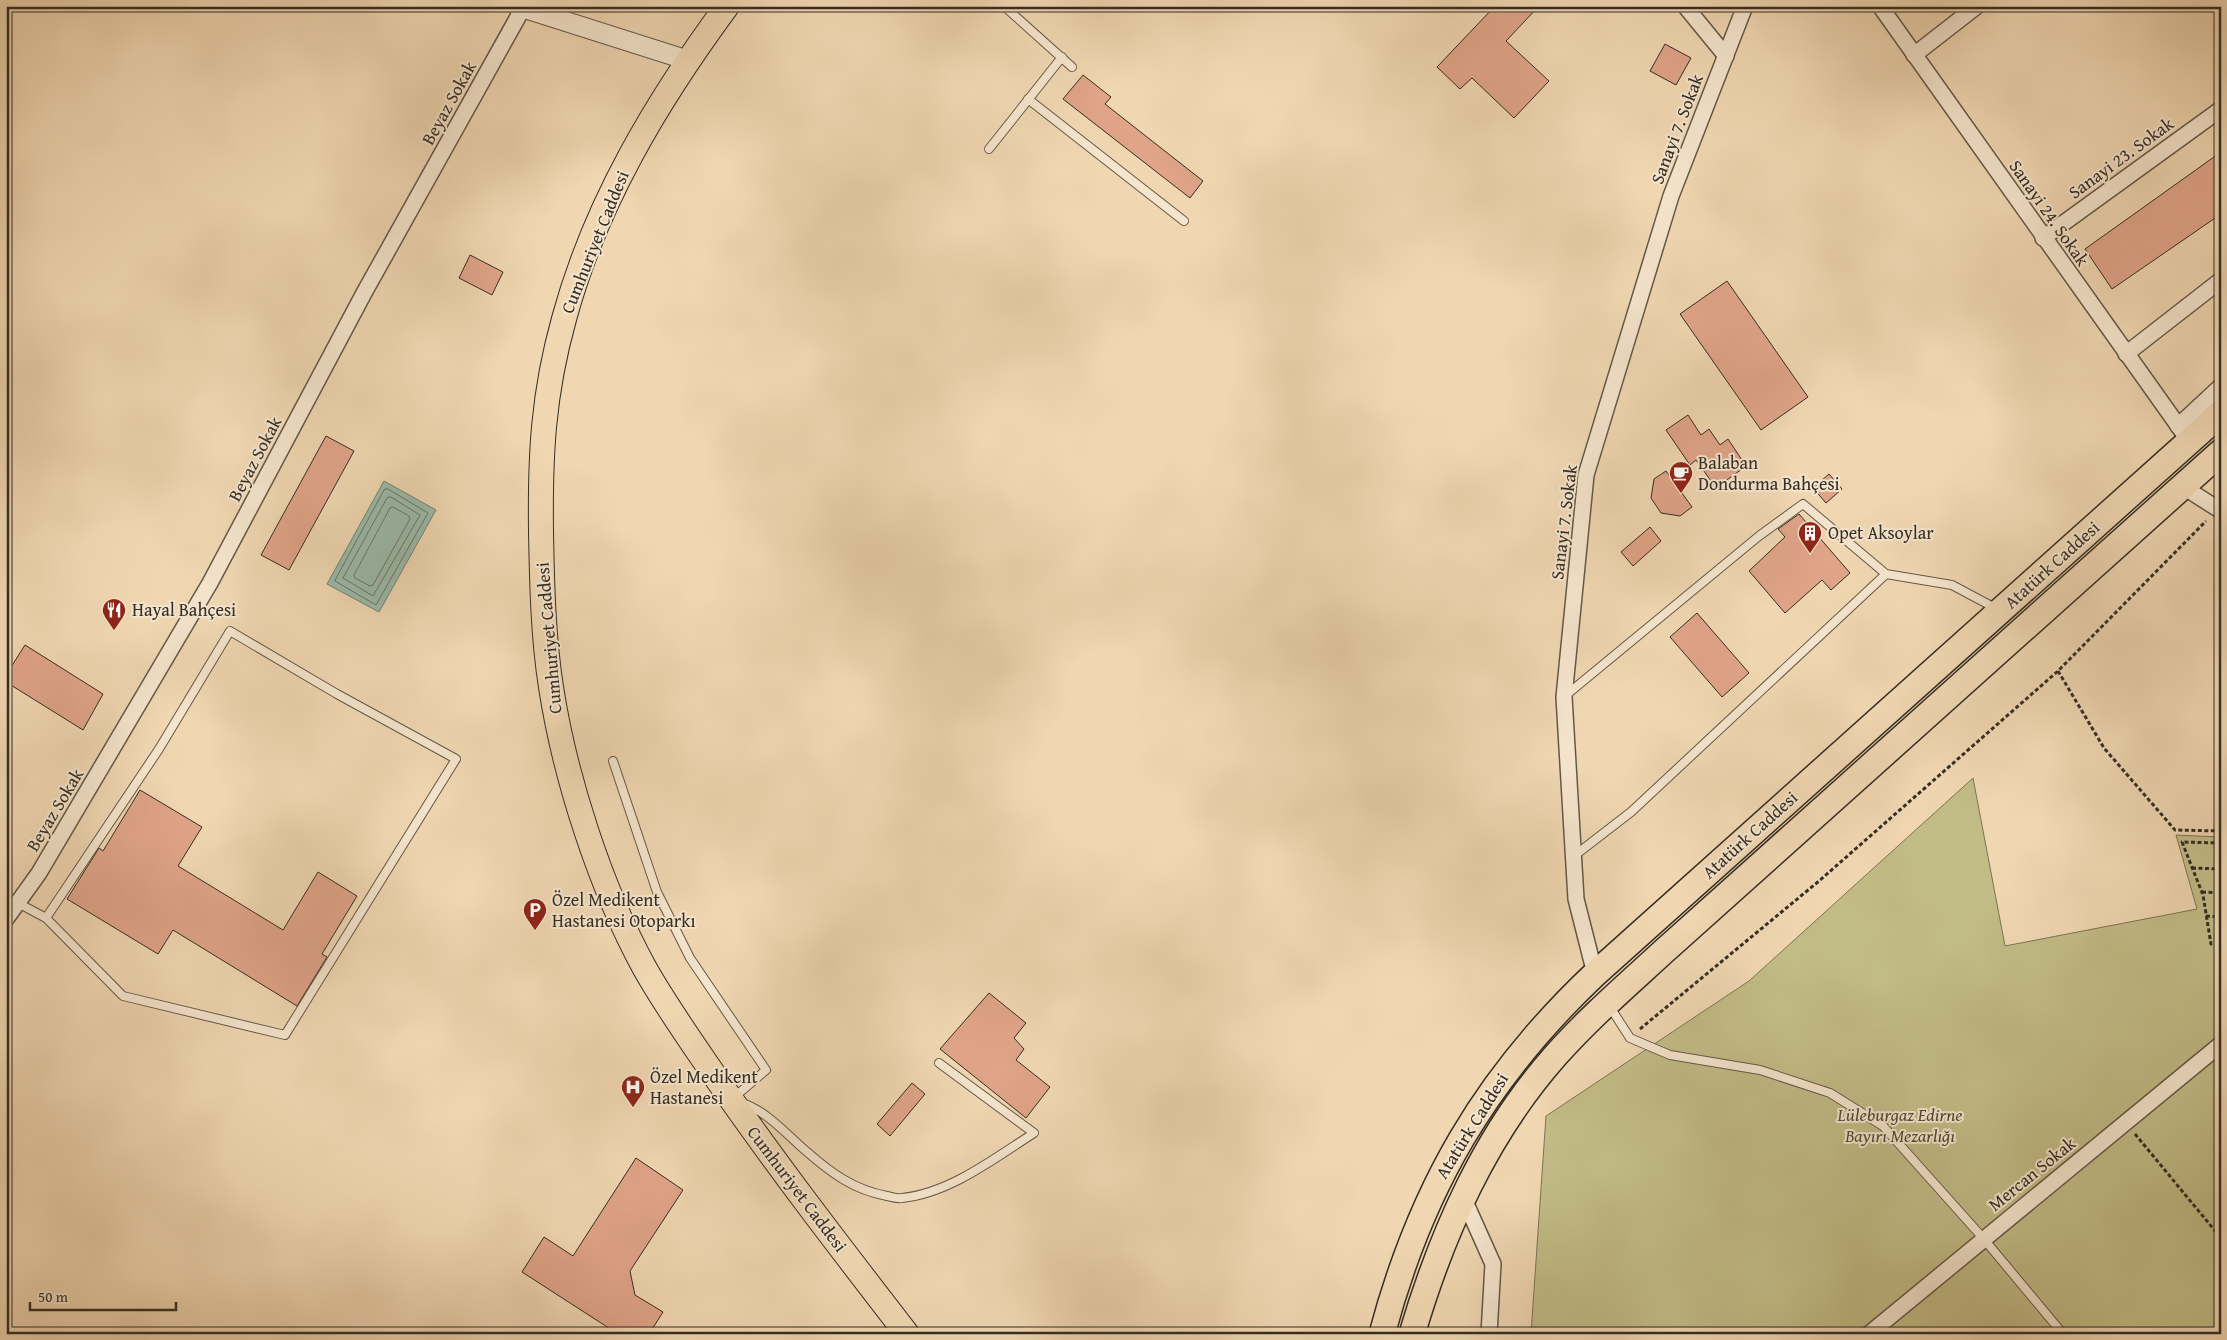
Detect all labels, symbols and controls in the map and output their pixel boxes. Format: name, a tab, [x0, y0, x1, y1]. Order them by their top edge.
street label: Beyaz Sokak	[414, 55, 483, 150]
street label: Sanayi 7. Sokak	[1643, 69, 1710, 188]
street label: Sanayi 23. Sokak	[2062, 110, 2180, 205]
street label: Sanayi 24. Sokak	[2003, 154, 2097, 272]
street label: Cumhuriyet Caddesi	[554, 166, 636, 317]
street label: Beyaz Sokak	[221, 411, 289, 506]
place label: Balaban Dondurma Bahçesi	[1698, 449, 1840, 497]
cafe icon: Balaban Dondurma Bahçesi	[1668, 460, 1694, 494]
street label: Sanayi 7. Sokak	[1543, 462, 1584, 581]
street label: Atatürk Caddesi	[1998, 514, 2105, 615]
place label: Opet Aksoylar	[1828, 519, 1934, 546]
building icon: Opet Aksoylar	[1797, 520, 1823, 554]
street label: Cumhuriyet Caddesi	[528, 561, 569, 715]
place label: Hayal Bahçesi	[132, 596, 236, 623]
restaurant icon: Hayal Bahçesi	[101, 597, 127, 631]
street label: Beyaz Sokak	[19, 762, 90, 856]
street label: Atatürk Caddesi	[1696, 784, 1803, 885]
place label: Özel Medikent Hastanesi Otoparkı	[552, 886, 695, 934]
parking icon: Özel Medikent Hastanesi Otoparkı	[522, 897, 548, 931]
place label: Özel Medikent Hastanesi	[650, 1063, 758, 1111]
street label: Atatürk Caddesi	[1428, 1067, 1515, 1184]
hospital icon: Özel Medikent Hastanesi	[620, 1074, 646, 1108]
park label: Lüleburgaz Edirne Bayırı Mezarlığı	[1836, 1101, 1963, 1149]
street label: Cumhuriyet Caddesi	[741, 1120, 854, 1258]
street label: Mercan Sokak	[1982, 1129, 2082, 1217]
scale bar	[30, 1280, 176, 1312]
text: 50 m	[38, 1286, 69, 1307]

